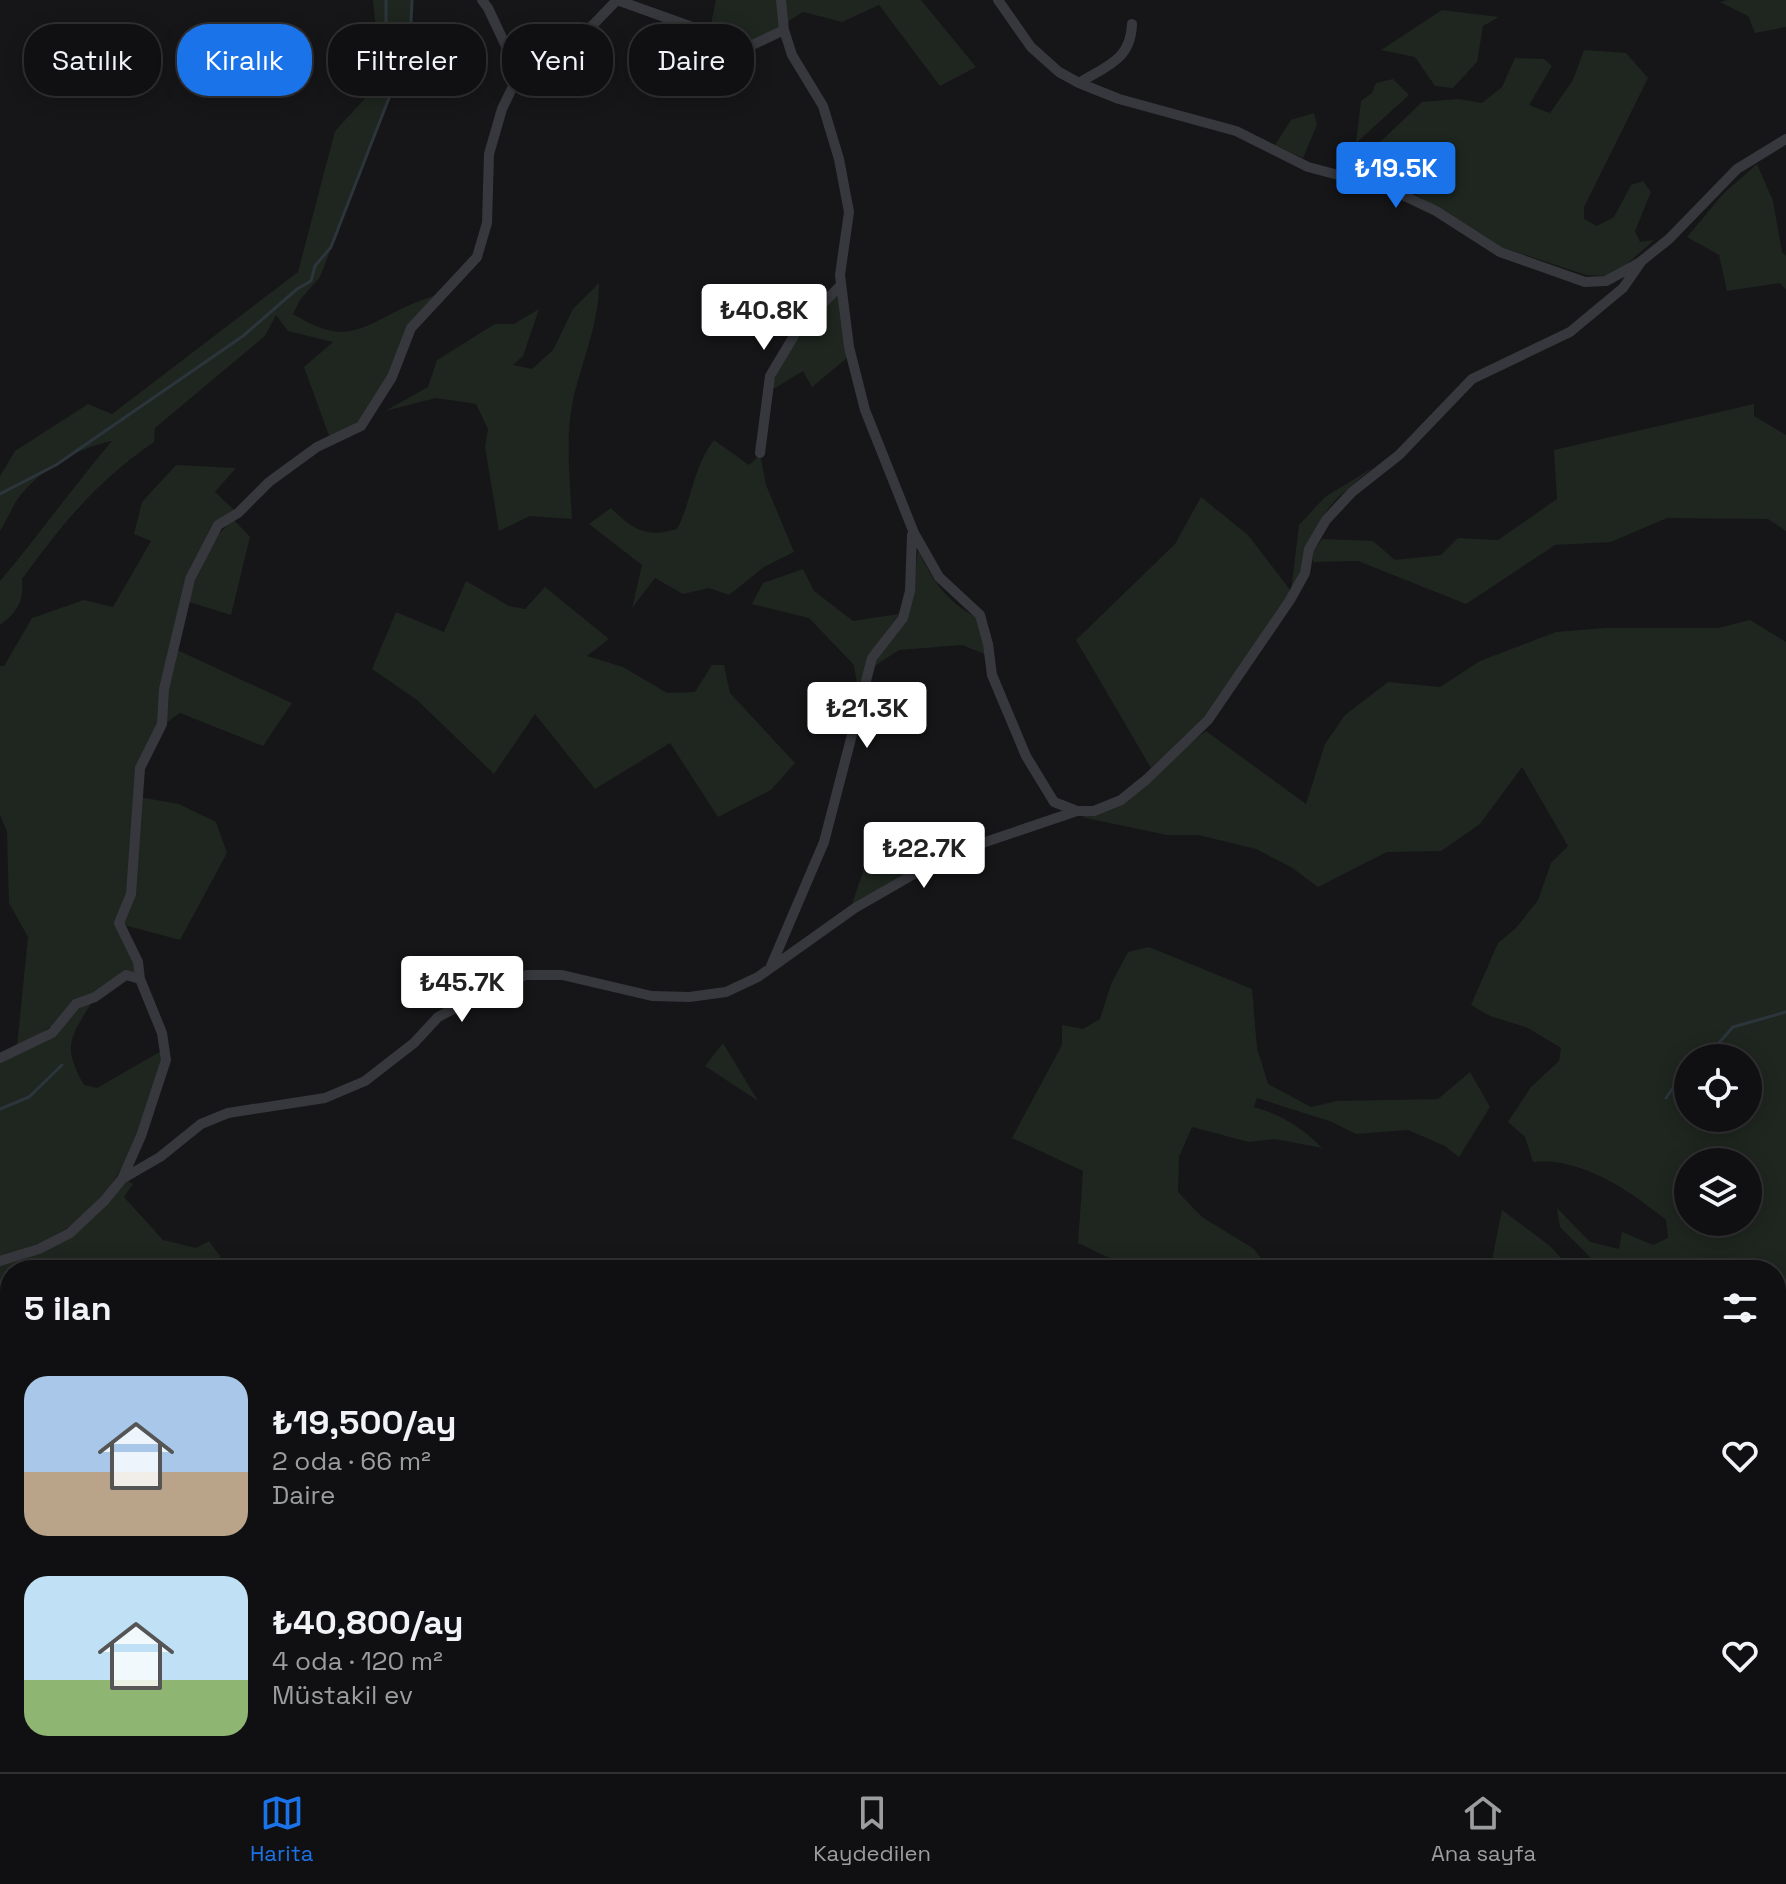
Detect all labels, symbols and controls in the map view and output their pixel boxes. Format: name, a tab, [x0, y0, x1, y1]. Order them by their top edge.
chip: Satılık	[24, 24, 161, 96]
chip: Kiralık	[177, 24, 312, 96]
chip: Filtreler	[328, 24, 486, 96]
chip: Yeni	[502, 24, 613, 96]
chip: Daire	[629, 24, 754, 96]
pin: ₺19.5K	[1331, 142, 1461, 210]
text: ₺19.5K	[1354, 151, 1438, 185]
pin: ₺40.8K	[699, 284, 829, 352]
text: ₺40.8K	[720, 293, 808, 327]
pin: ₺21.3K	[802, 682, 932, 750]
text: ₺21.3K	[825, 691, 909, 725]
pin: ₺22.7K	[859, 822, 989, 890]
text: ₺22.7K	[882, 831, 966, 865]
pin: ₺45.7K	[397, 956, 527, 1024]
text: ₺45.7K	[419, 965, 505, 999]
map controls	[1674, 1044, 1762, 1236]
button: locate	[1674, 1044, 1762, 1132]
button: layers	[1674, 1148, 1762, 1236]
icon: filters	[1718, 1286, 1762, 1330]
text: 5 ilan	[24, 1287, 112, 1330]
text: ₺19,500/ay	[272, 1401, 456, 1444]
icon: home	[88, 1408, 184, 1504]
icon: heart	[1718, 1434, 1762, 1478]
text: 2 oda · 66 m²	[272, 1444, 431, 1478]
text: Daire	[272, 1478, 335, 1512]
text: ₺40,800/ay	[272, 1601, 464, 1644]
icon: home	[88, 1608, 184, 1704]
icon: heart	[1718, 1634, 1762, 1678]
text: 4 oda · 120 m²	[272, 1644, 443, 1678]
text: Müstakil ev	[272, 1678, 413, 1712]
tab: Harita	[250, 1791, 313, 1867]
tab: Kaydedilen	[813, 1791, 931, 1867]
tab: Ana sayfa	[1431, 1791, 1536, 1867]

